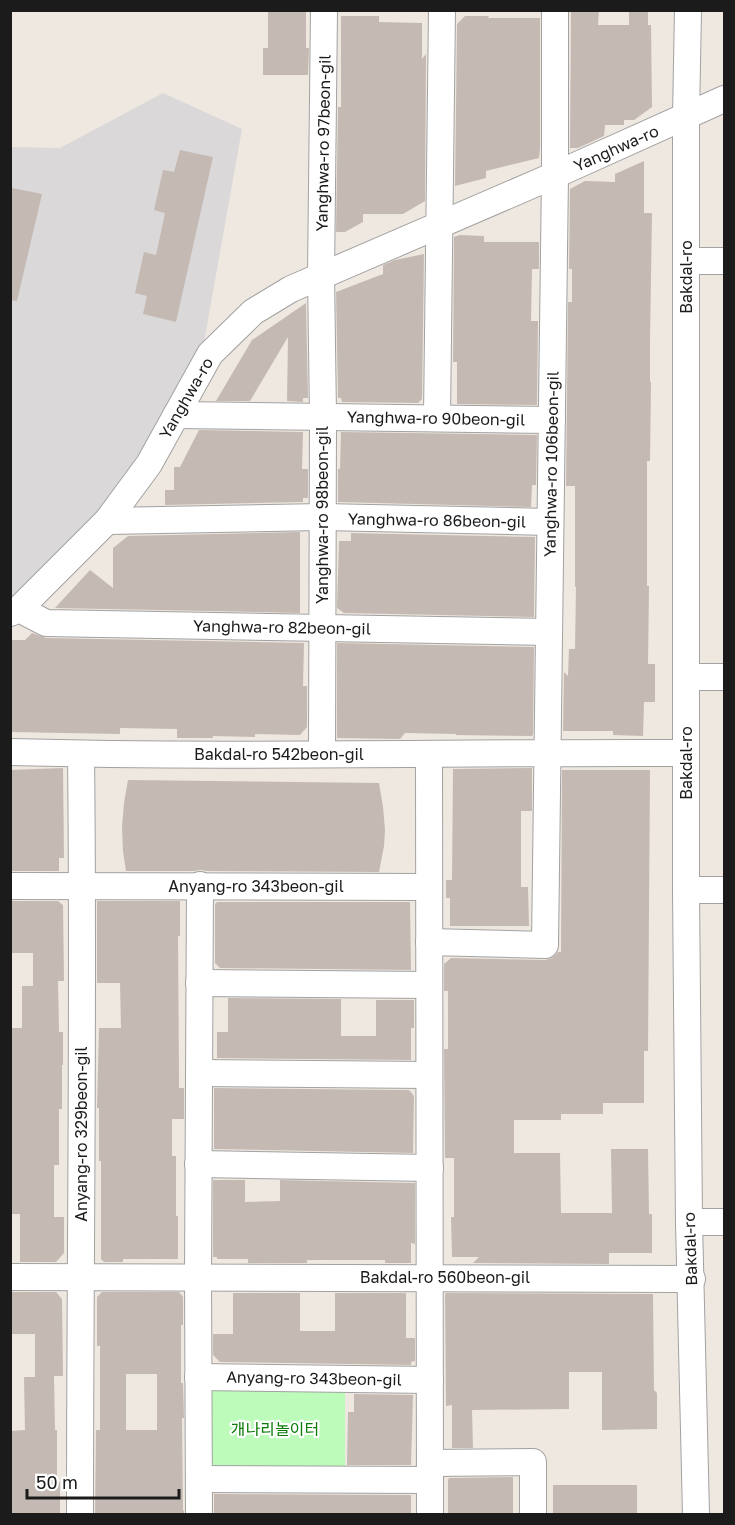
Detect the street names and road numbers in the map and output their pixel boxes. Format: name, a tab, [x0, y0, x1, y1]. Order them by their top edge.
street label: Yanghwa-ro 97beon-gil	[311, 54, 335, 232]
street label: Yanghwa-ro	[570, 120, 662, 176]
street label: Bakdal-ro	[676, 240, 696, 314]
street label: Yanghwa-ro	[155, 354, 217, 442]
street label: Yanghwa-ro 106beon-gil	[539, 371, 563, 557]
street label: Yanghwa-ro 90beon-gil	[347, 406, 525, 430]
street label: Yanghwa-ro 98beon-gil	[312, 426, 332, 604]
street label: Yanghwa-ro 86beon-gil	[348, 508, 526, 532]
street label: Yanghwa-ro 82beon-gil	[193, 615, 371, 639]
street label: Bakdal-ro	[676, 726, 696, 800]
street label: Bakdal-ro 542beon-gil	[194, 744, 364, 764]
street label: Anyang-ro 343beon-gil	[168, 876, 344, 896]
street label: Anyang-ro 329beon-gil	[71, 1046, 91, 1222]
street label: Bakdal-ro	[679, 1212, 701, 1286]
street label: Bakdal-ro 560beon-gil	[360, 1267, 530, 1287]
street label: Anyang-ro 343beon-gil	[226, 1366, 402, 1390]

